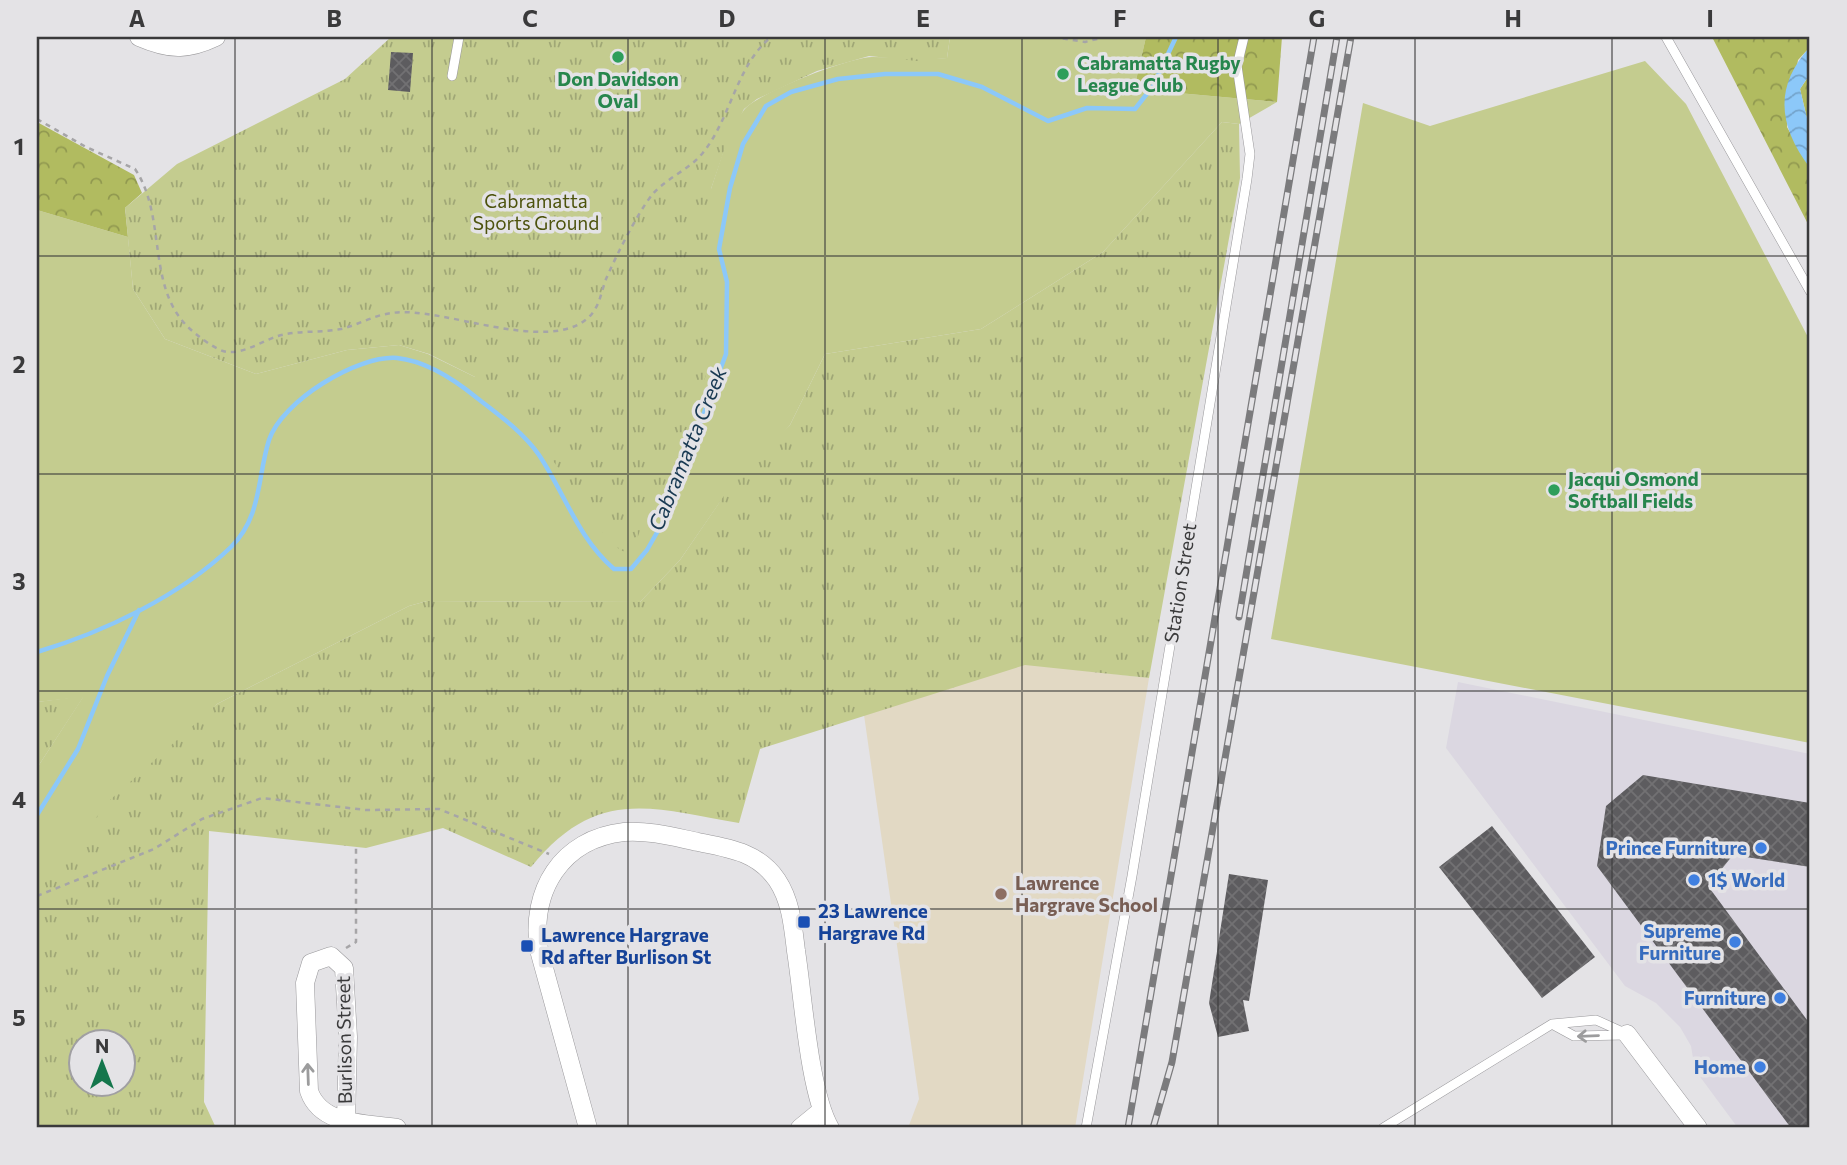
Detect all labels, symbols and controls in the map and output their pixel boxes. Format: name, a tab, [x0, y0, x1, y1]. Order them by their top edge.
text: A	[129, 4, 146, 32]
text: B	[326, 4, 342, 32]
text: C	[522, 4, 538, 32]
text: D	[719, 4, 736, 32]
text: E	[916, 4, 930, 32]
text: F	[1113, 4, 1127, 32]
text: G	[1309, 4, 1325, 32]
text: H	[1504, 4, 1522, 32]
text: I	[1706, 4, 1714, 32]
marker: Don Davidson Oval	[610, 49, 626, 65]
place label: Cabramatta Rugby League Club	[1077, 51, 1241, 96]
marker: Cabramatta Rugby League Club	[1055, 66, 1071, 82]
place label: Don Davidson Oval	[557, 67, 679, 112]
text: 1	[14, 132, 24, 160]
park label: Cabramatta Sports Ground	[473, 189, 599, 234]
text: 2	[12, 350, 26, 378]
water label: Cabramatta Creek	[642, 362, 731, 534]
place label: Jacqui Osmond Softball Fields	[1568, 467, 1699, 512]
marker: Jacqui Osmond Softball Fields	[1546, 482, 1562, 498]
street label: Station Street	[1159, 521, 1200, 644]
text: 3	[12, 567, 26, 595]
text: 4	[12, 785, 26, 813]
place label: Prince Furniture	[1605, 836, 1747, 859]
marker: Prince Furniture	[1753, 840, 1769, 856]
place label: 1$ World	[1708, 868, 1785, 891]
place label: Lawrence Hargrave School	[1015, 871, 1158, 916]
marker: 1$ World	[1686, 872, 1702, 888]
marker: Lawrence Hargrave School	[993, 886, 1009, 902]
place label: 23 Lawrence Hargrave Rd	[818, 899, 928, 944]
marker: 23 Lawrence Hargrave Rd	[796, 914, 812, 930]
place label: Supreme Furniture	[1639, 919, 1721, 964]
place label: Lawrence Hargrave Rd after Burlison St	[541, 923, 711, 968]
marker: Supreme Furniture	[1727, 934, 1743, 950]
marker: Lawrence Hargrave Rd after Burlison St	[519, 938, 535, 954]
street label: Burlison Street	[331, 975, 356, 1104]
place label: Furniture	[1684, 986, 1766, 1009]
marker: Furniture	[1772, 990, 1788, 1006]
text: 5	[12, 1003, 26, 1031]
north arrow	[66, 1028, 136, 1098]
one-way arrow	[1576, 1029, 1599, 1043]
text: N	[95, 1034, 109, 1057]
place label: Home	[1694, 1055, 1746, 1078]
marker: Home	[1752, 1059, 1768, 1075]
one-way arrow	[302, 1063, 315, 1086]

